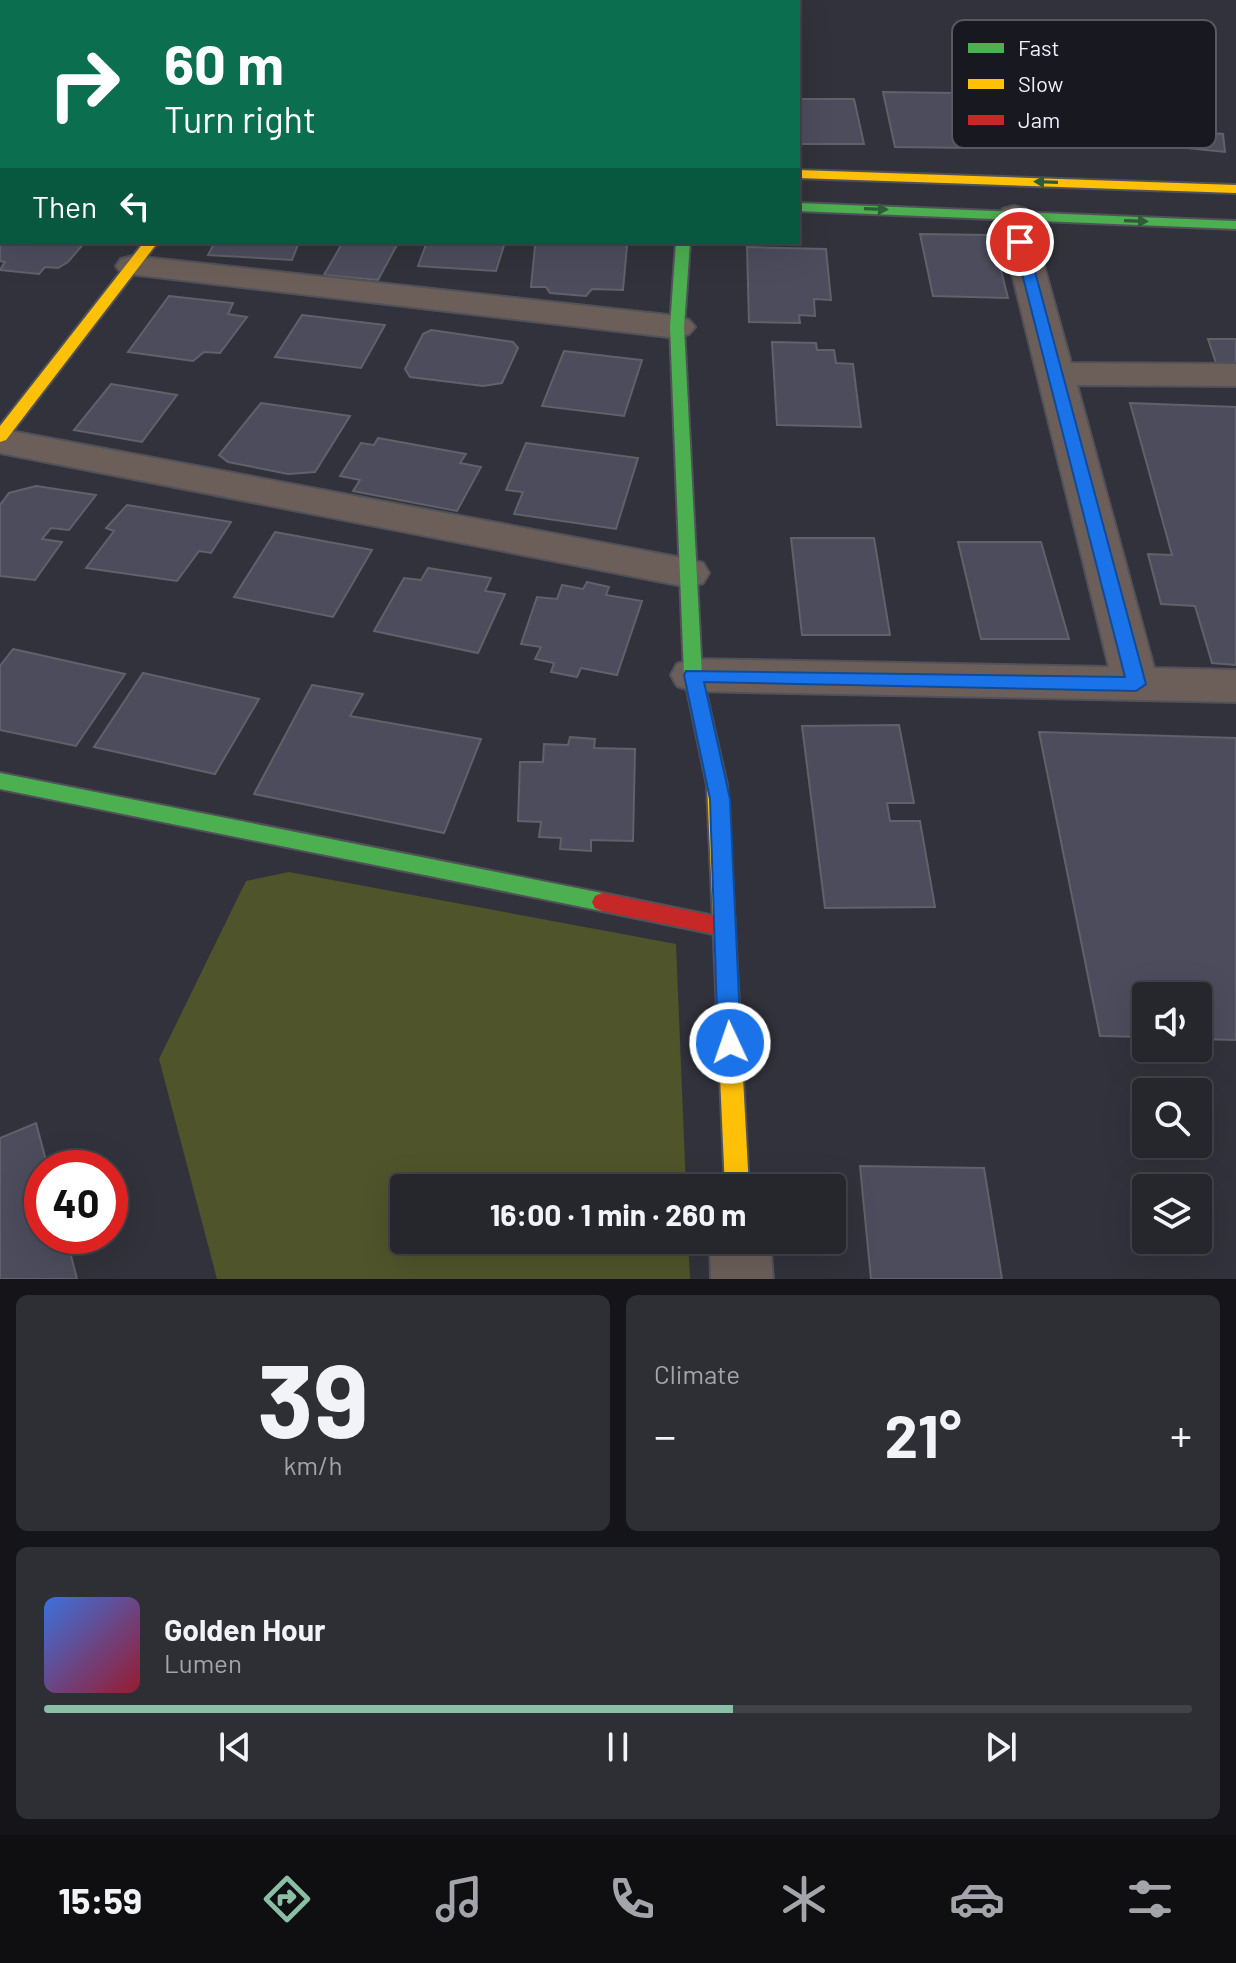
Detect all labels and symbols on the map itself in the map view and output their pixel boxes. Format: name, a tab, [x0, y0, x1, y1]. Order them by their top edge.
legend	[952, 20, 1216, 148]
text: Fast	[1018, 34, 1060, 60]
text: Slow	[1018, 70, 1063, 96]
text: Jam	[1018, 106, 1060, 132]
one-way arrow	[1033, 176, 1058, 189]
one-way arrow	[864, 203, 889, 216]
pin	[986, 208, 1054, 276]
one-way arrow	[1124, 214, 1149, 227]
position arrow	[688, 1001, 772, 1085]
speed limit sign: 40	[24, 1150, 128, 1254]

